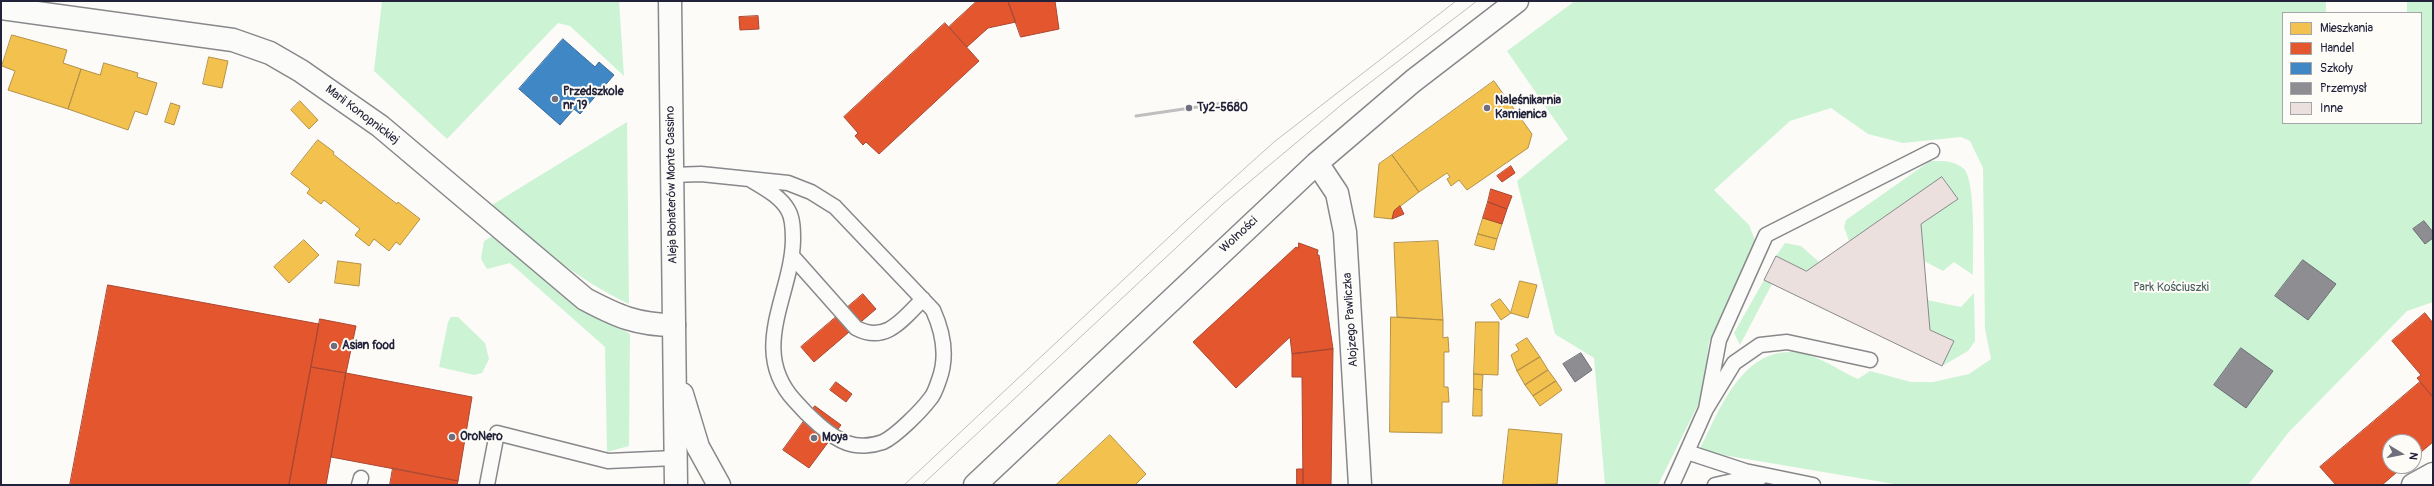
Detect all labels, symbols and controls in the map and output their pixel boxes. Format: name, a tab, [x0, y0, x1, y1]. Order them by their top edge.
legend	[2282, 12, 2422, 124]
text: Mieszkania	[2320, 21, 2373, 36]
text: Handel	[2320, 41, 2354, 56]
text: Szkoły	[2320, 61, 2353, 76]
text: Przemysł	[2320, 81, 2367, 96]
street label: Marii Konopnickiej	[322, 82, 402, 148]
place label: Przedszkole nr 19	[563, 85, 624, 113]
marker: Przedszkole nr 19	[550, 94, 560, 104]
place label: Naleśnikarnia Kamienica	[1495, 94, 1561, 122]
place label: Ty2-5680	[1197, 101, 1248, 115]
text: Inne	[2320, 101, 2343, 116]
marker: Ty2-5680	[1184, 103, 1194, 113]
marker: Naleśnikarnia Kamienica	[1482, 103, 1492, 113]
street label: Aleja Bohaterów Monte Cassino	[663, 106, 681, 264]
street label: Wolności	[1217, 214, 1261, 256]
street label: Alojzego Pawliczka	[1341, 272, 1361, 368]
park label: Park Kościuszki	[2133, 281, 2209, 295]
place label: Asian food	[342, 339, 395, 353]
marker: Asian food	[329, 341, 339, 351]
place label: OroNero	[460, 430, 503, 444]
place label: Moya	[822, 431, 848, 445]
marker: OroNero	[447, 432, 457, 442]
marker: Moya	[809, 433, 819, 443]
north arrow	[2382, 434, 2422, 474]
text: N	[2406, 451, 2420, 461]

